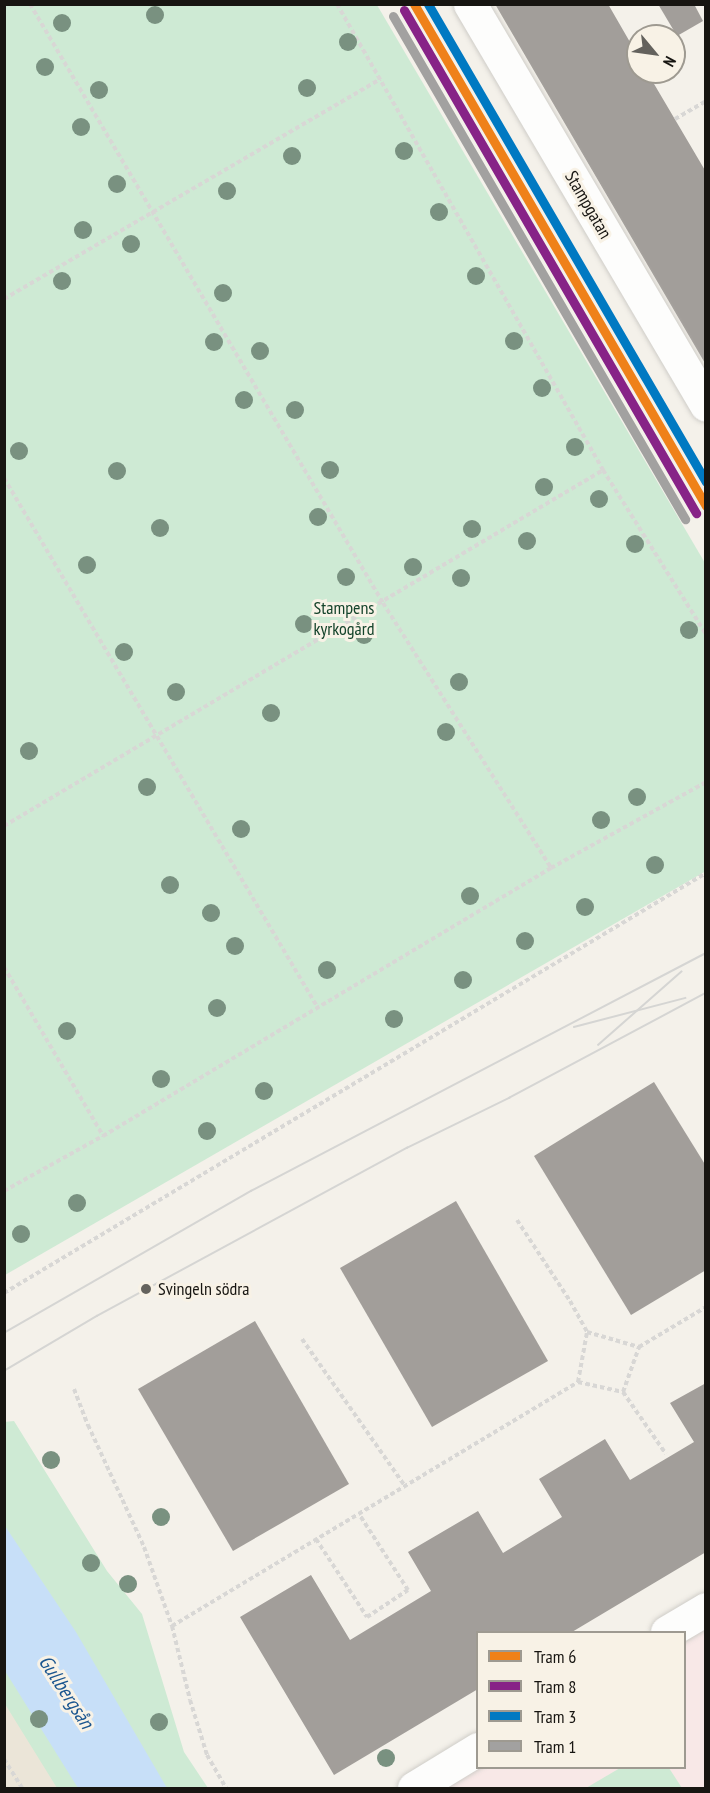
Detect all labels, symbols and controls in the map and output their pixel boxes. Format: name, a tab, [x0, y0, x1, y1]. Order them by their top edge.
north arrow	[626, 24, 686, 84]
text: N	[659, 53, 681, 70]
street label: Stampgatan	[560, 167, 616, 243]
park label: Stampens kyrkogård	[314, 598, 374, 640]
place label: Svingeln södra	[158, 1278, 249, 1300]
marker: Svingeln södra	[139, 1282, 153, 1296]
legend	[476, 1631, 686, 1769]
text: Tram 6	[534, 1645, 576, 1668]
water label: Gullbergsån	[33, 1651, 99, 1733]
text: Tram 8	[534, 1675, 576, 1698]
text: Tram 3	[534, 1705, 576, 1728]
text: Tram 1	[534, 1735, 576, 1758]

